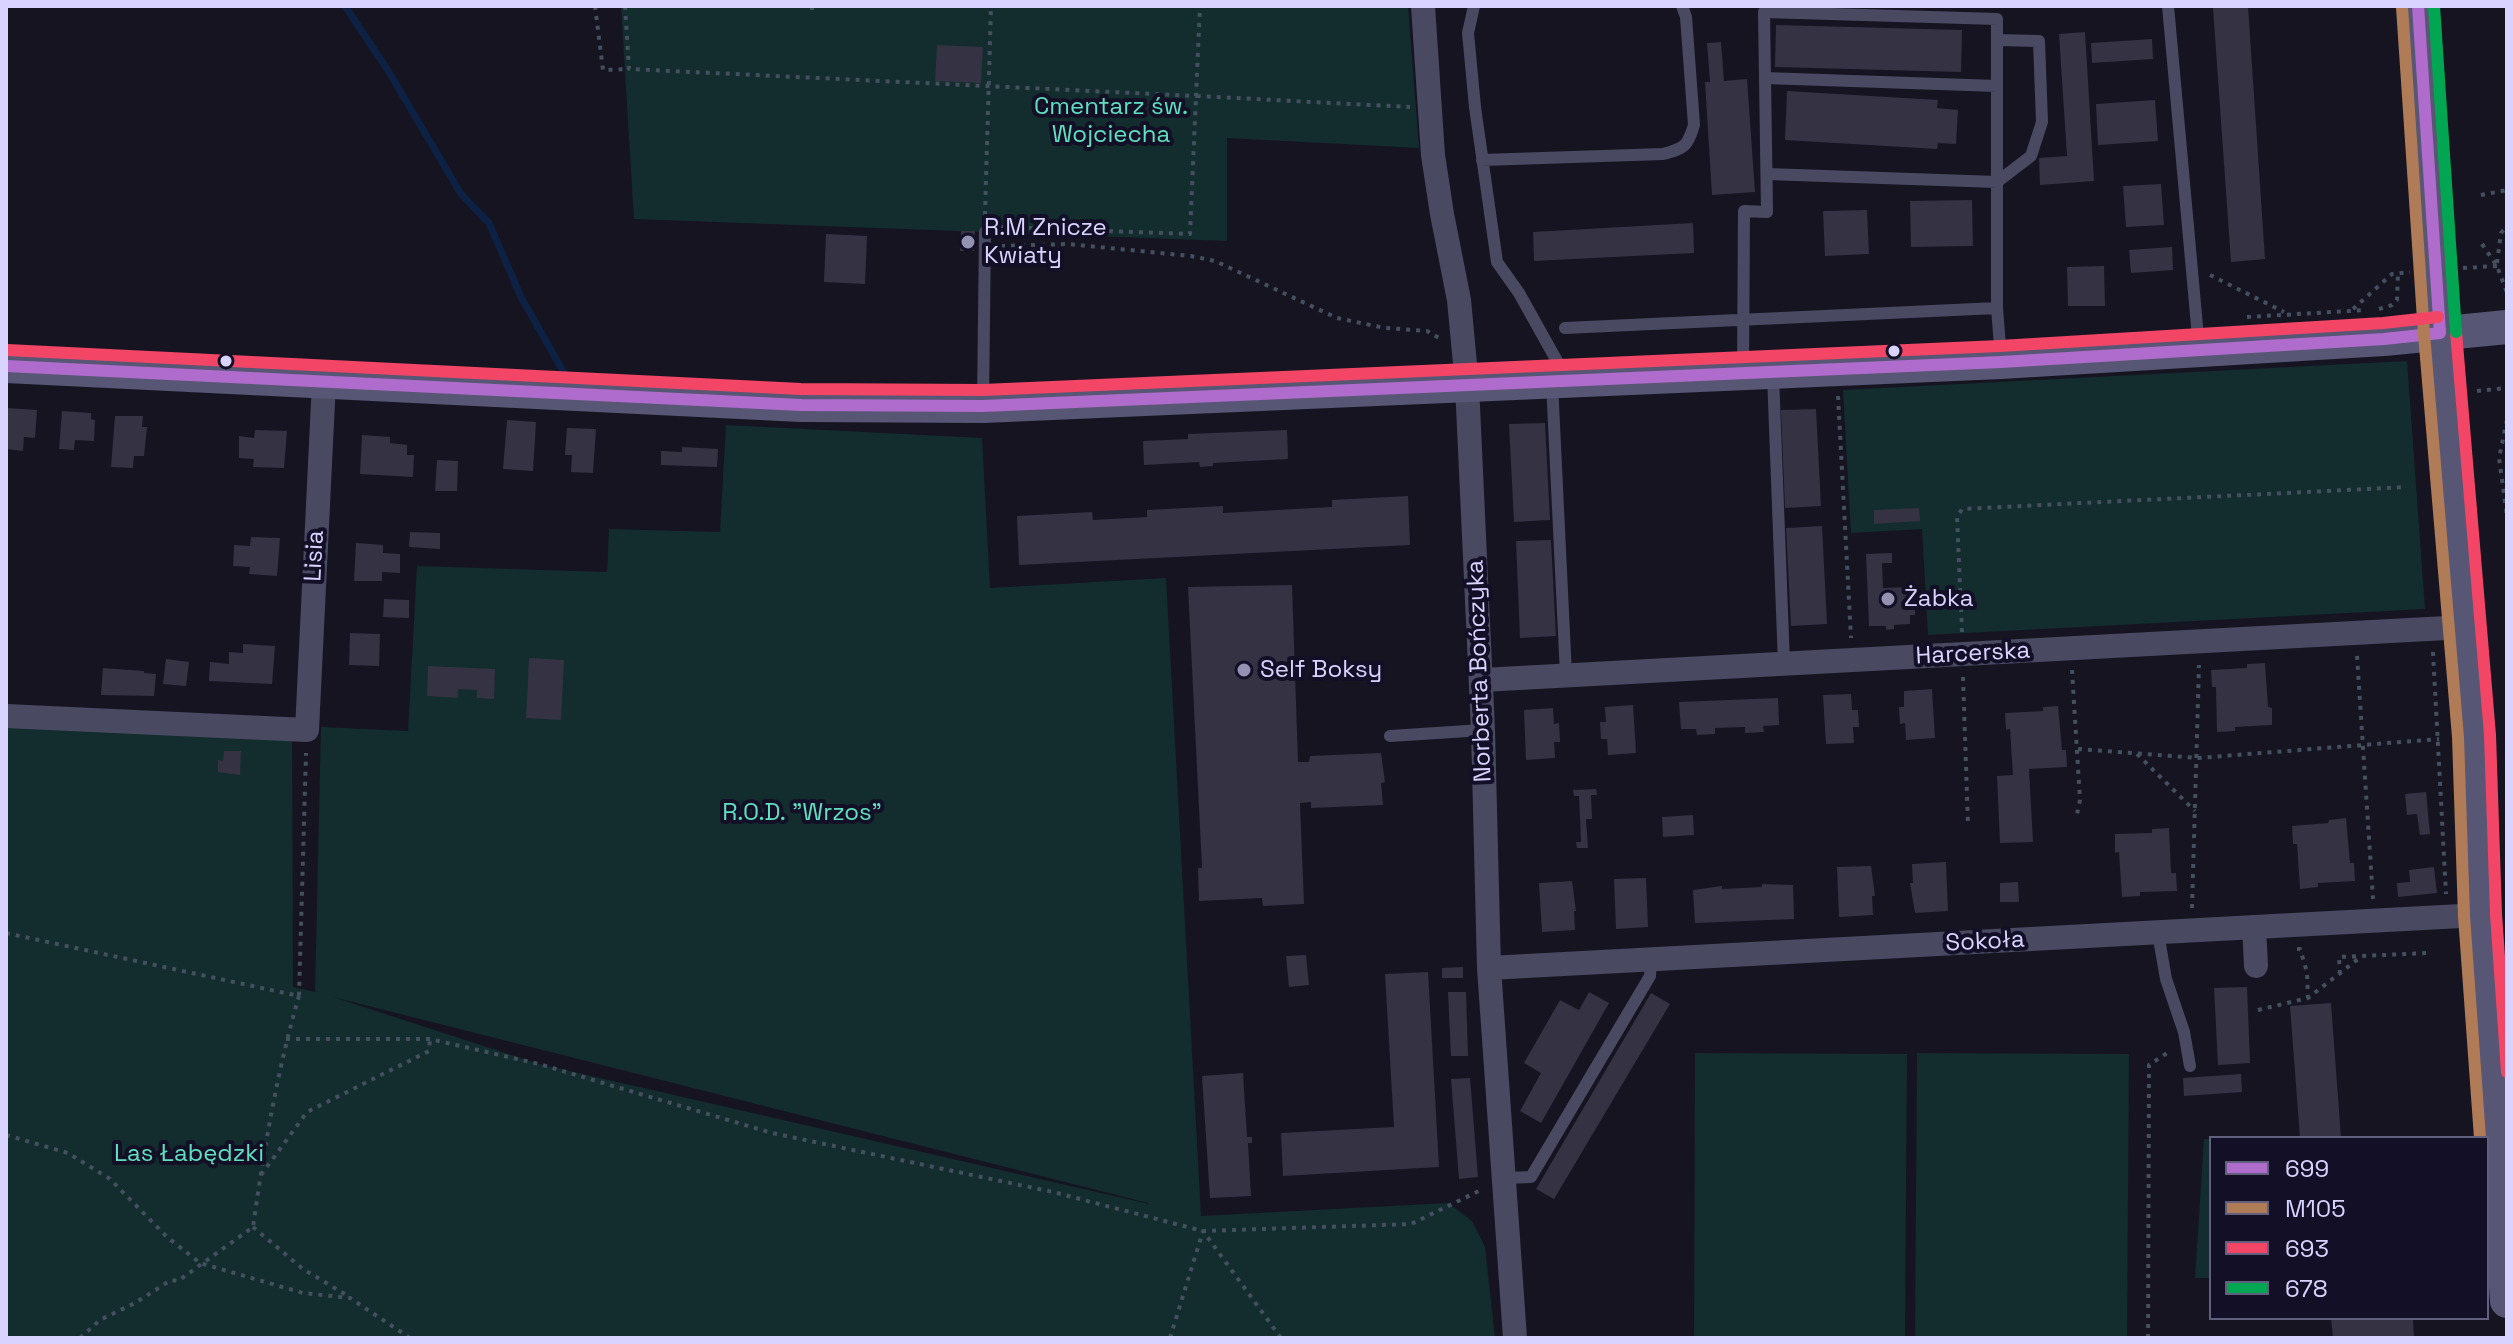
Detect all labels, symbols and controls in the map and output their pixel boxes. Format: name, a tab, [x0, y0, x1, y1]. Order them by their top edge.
park label: Cmentarz św. Wojciecha	[1034, 93, 1188, 149]
place label: R.M Znicze Kwiaty	[984, 214, 1107, 270]
marker: R.M Znicze Kwiaty	[959, 233, 977, 251]
unlabelled marker	[1886, 343, 1902, 359]
unlabelled marker	[218, 353, 234, 369]
street label: Lisia	[299, 530, 331, 582]
street label: Norberta Bończyka	[1462, 559, 1498, 783]
place label: Żabka	[1904, 585, 1974, 613]
marker: Żabka	[1879, 590, 1897, 608]
street label: Harcerska	[1915, 637, 2031, 671]
place label: Self Boksy	[1260, 656, 1382, 684]
marker: Self Boksy	[1235, 661, 1253, 679]
park label: R.O.D. "Wrzos"	[722, 799, 882, 827]
street label: Sokoła	[1945, 926, 2025, 958]
legend	[2209, 1136, 2489, 1320]
park label: Las Łabędzki	[114, 1140, 264, 1168]
text: 699	[2285, 1153, 2329, 1184]
text: M105	[2285, 1193, 2346, 1224]
text: 693	[2285, 1233, 2329, 1264]
text: 678	[2285, 1273, 2328, 1304]

